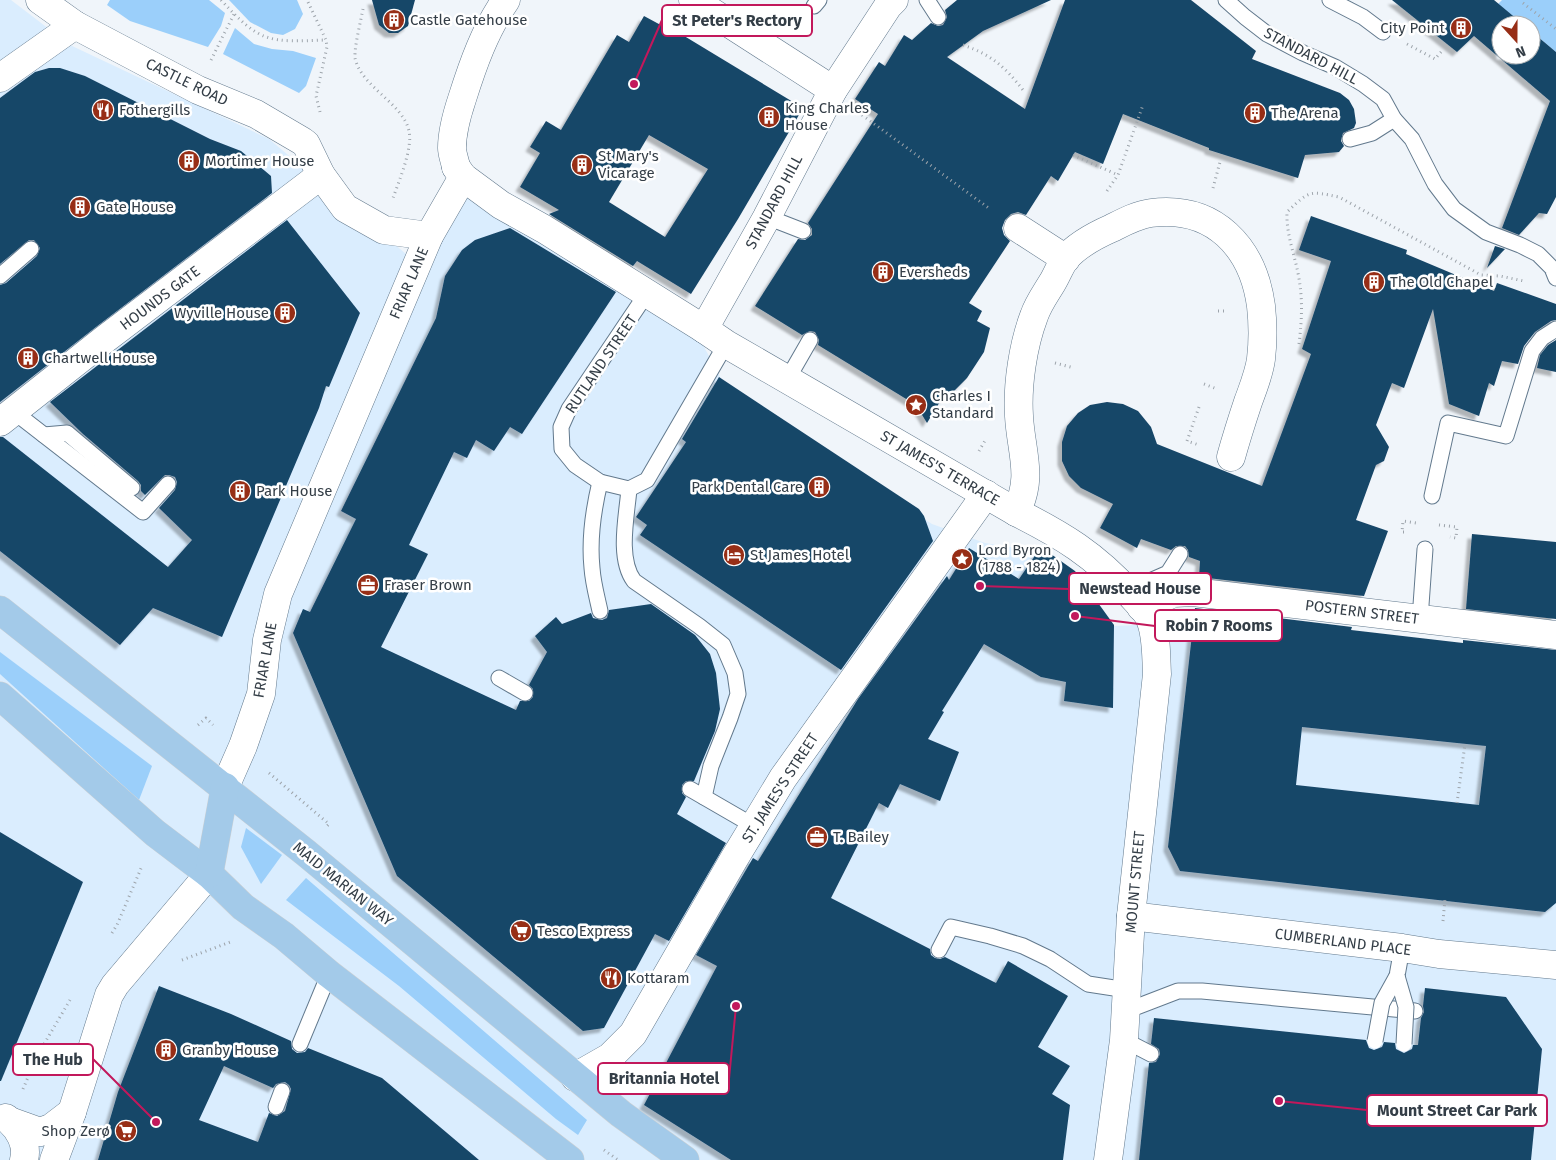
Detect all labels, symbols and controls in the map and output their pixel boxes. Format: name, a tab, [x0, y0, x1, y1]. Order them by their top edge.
callout: St Peter's Rectory	[662, 5, 812, 36]
building icon: Castle Gatehouse	[382, 8, 406, 32]
place label: Castle Gatehouse	[410, 11, 527, 29]
text: St Peter's Rectory	[672, 11, 802, 30]
north arrow	[1491, 15, 1541, 65]
building icon: City Point	[1449, 16, 1473, 40]
place label: City Point	[1380, 19, 1446, 37]
street label: STANDARD HILL	[1261, 24, 1362, 89]
text: N	[1513, 42, 1528, 61]
street label: CASTLE ROAD	[143, 54, 231, 110]
restaurant icon: Fothergills	[91, 98, 115, 122]
place label: King Charles House	[785, 99, 869, 134]
place label: Fothergills	[119, 101, 190, 119]
building icon: The Arena	[1243, 101, 1267, 125]
place label: The Arena	[1271, 104, 1339, 122]
building icon: King Charles House	[757, 105, 781, 129]
place label: St Mary's Vicarage	[598, 147, 659, 182]
building icon: Mortimer House	[177, 149, 201, 173]
street label: STANDARD HILL	[742, 151, 807, 252]
place label: Mortimer House	[205, 152, 315, 170]
building icon: St Mary's Vicarage	[570, 153, 594, 177]
building icon: Gate House	[68, 195, 92, 219]
place label: Gate House	[96, 198, 174, 216]
street label: FRIAR LANE	[386, 244, 432, 322]
building icon: Eversheds	[871, 260, 895, 284]
street label: HOUNDS GATE	[116, 262, 204, 334]
place label: Eversheds	[899, 263, 968, 281]
building icon: The Old Chapel	[1362, 270, 1386, 294]
place label: The Old Chapel	[1390, 273, 1494, 291]
building icon: Wyville House	[273, 301, 297, 325]
place label: Wyville House	[174, 304, 269, 322]
street label: RUTLAND STREET	[561, 311, 641, 417]
building icon: Chartwell House	[16, 346, 40, 370]
place label: Chartwell House	[44, 349, 155, 367]
place label: Charles I Standard	[932, 387, 994, 422]
place icon: Charles I Standard	[904, 393, 928, 417]
street label: ST JAMES'S TERRACE	[877, 427, 1003, 509]
building icon: Park Dental Care	[807, 475, 831, 499]
place label: Park Dental Care	[691, 478, 803, 496]
building icon: Park House	[228, 479, 252, 503]
place label: Park House	[256, 482, 332, 500]
place label: Lord Byron (1788 - 1824)	[978, 541, 1061, 576]
hotel icon: St James Hotel	[722, 543, 746, 567]
place label: St James Hotel	[750, 546, 850, 564]
place icon: Lord Byron (1788 - 1824)	[950, 547, 974, 571]
office icon: Fraser Brown	[356, 573, 380, 597]
callout: Newstead House	[1069, 573, 1211, 604]
place label: Fraser Brown	[384, 576, 472, 594]
text: Newstead House	[1079, 579, 1201, 598]
street label: POSTERN STREET	[1304, 596, 1420, 628]
callout: Robin 7 Rooms	[1155, 610, 1282, 641]
text: Robin 7 Rooms	[1166, 616, 1273, 635]
street label: FRIAR LANE	[249, 621, 281, 699]
street label: ST. JAMES'S STREET	[738, 730, 822, 846]
office icon: T. Bailey	[805, 825, 829, 849]
place label: T. Bailey	[833, 828, 889, 846]
street label: MOUNT STREET	[1122, 830, 1148, 934]
street label: MAID MARIAN WAY	[289, 838, 397, 930]
supermarket icon: Tesco Express	[509, 919, 533, 943]
place label: Tesco Express	[537, 922, 630, 940]
street label: CUMBERLAND PLACE	[1274, 925, 1412, 959]
restaurant icon: Kottaram	[599, 966, 623, 990]
place label: Kottaram	[627, 969, 690, 987]
building icon: Granby House	[154, 1038, 178, 1062]
place label: Granby House	[182, 1041, 277, 1059]
callout: The Hub	[13, 1044, 93, 1075]
text: The Hub	[23, 1050, 83, 1069]
callout: Britannia Hotel	[598, 1063, 729, 1094]
text: Britannia Hotel	[609, 1069, 720, 1088]
callout: Mount Street Car Park	[1367, 1095, 1547, 1126]
text: Mount Street Car Park	[1377, 1101, 1537, 1120]
supermarket icon: Shop Zerø	[114, 1119, 138, 1143]
place label: Shop Zerø	[42, 1122, 110, 1140]

